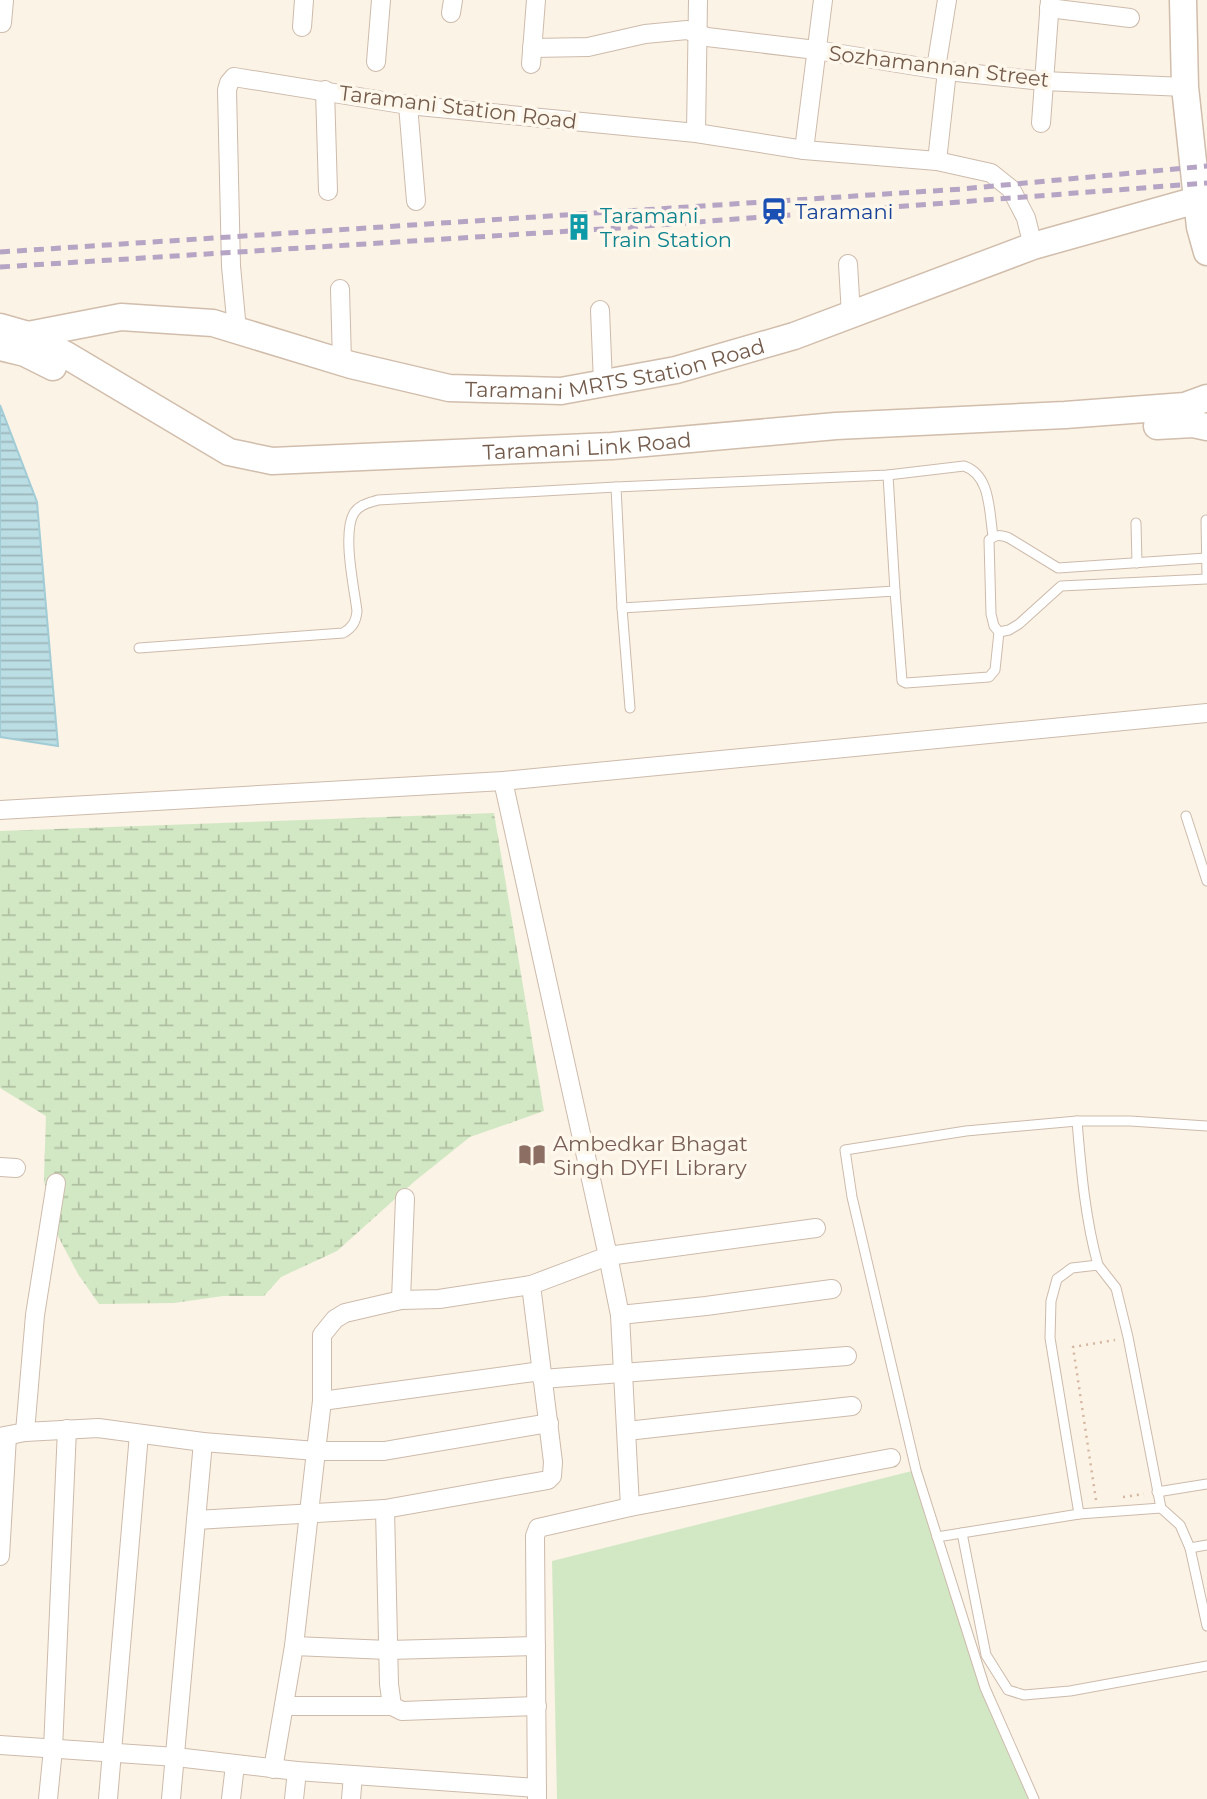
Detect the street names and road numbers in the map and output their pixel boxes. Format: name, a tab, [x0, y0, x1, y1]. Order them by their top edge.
street label: Sozhamannan Street	[827, 40, 1051, 92]
street label: Taramani Station Road	[338, 80, 578, 134]
street label: Taramani MRTS Station Road	[465, 333, 767, 404]
street label: Taramani Link Road	[482, 426, 692, 464]

